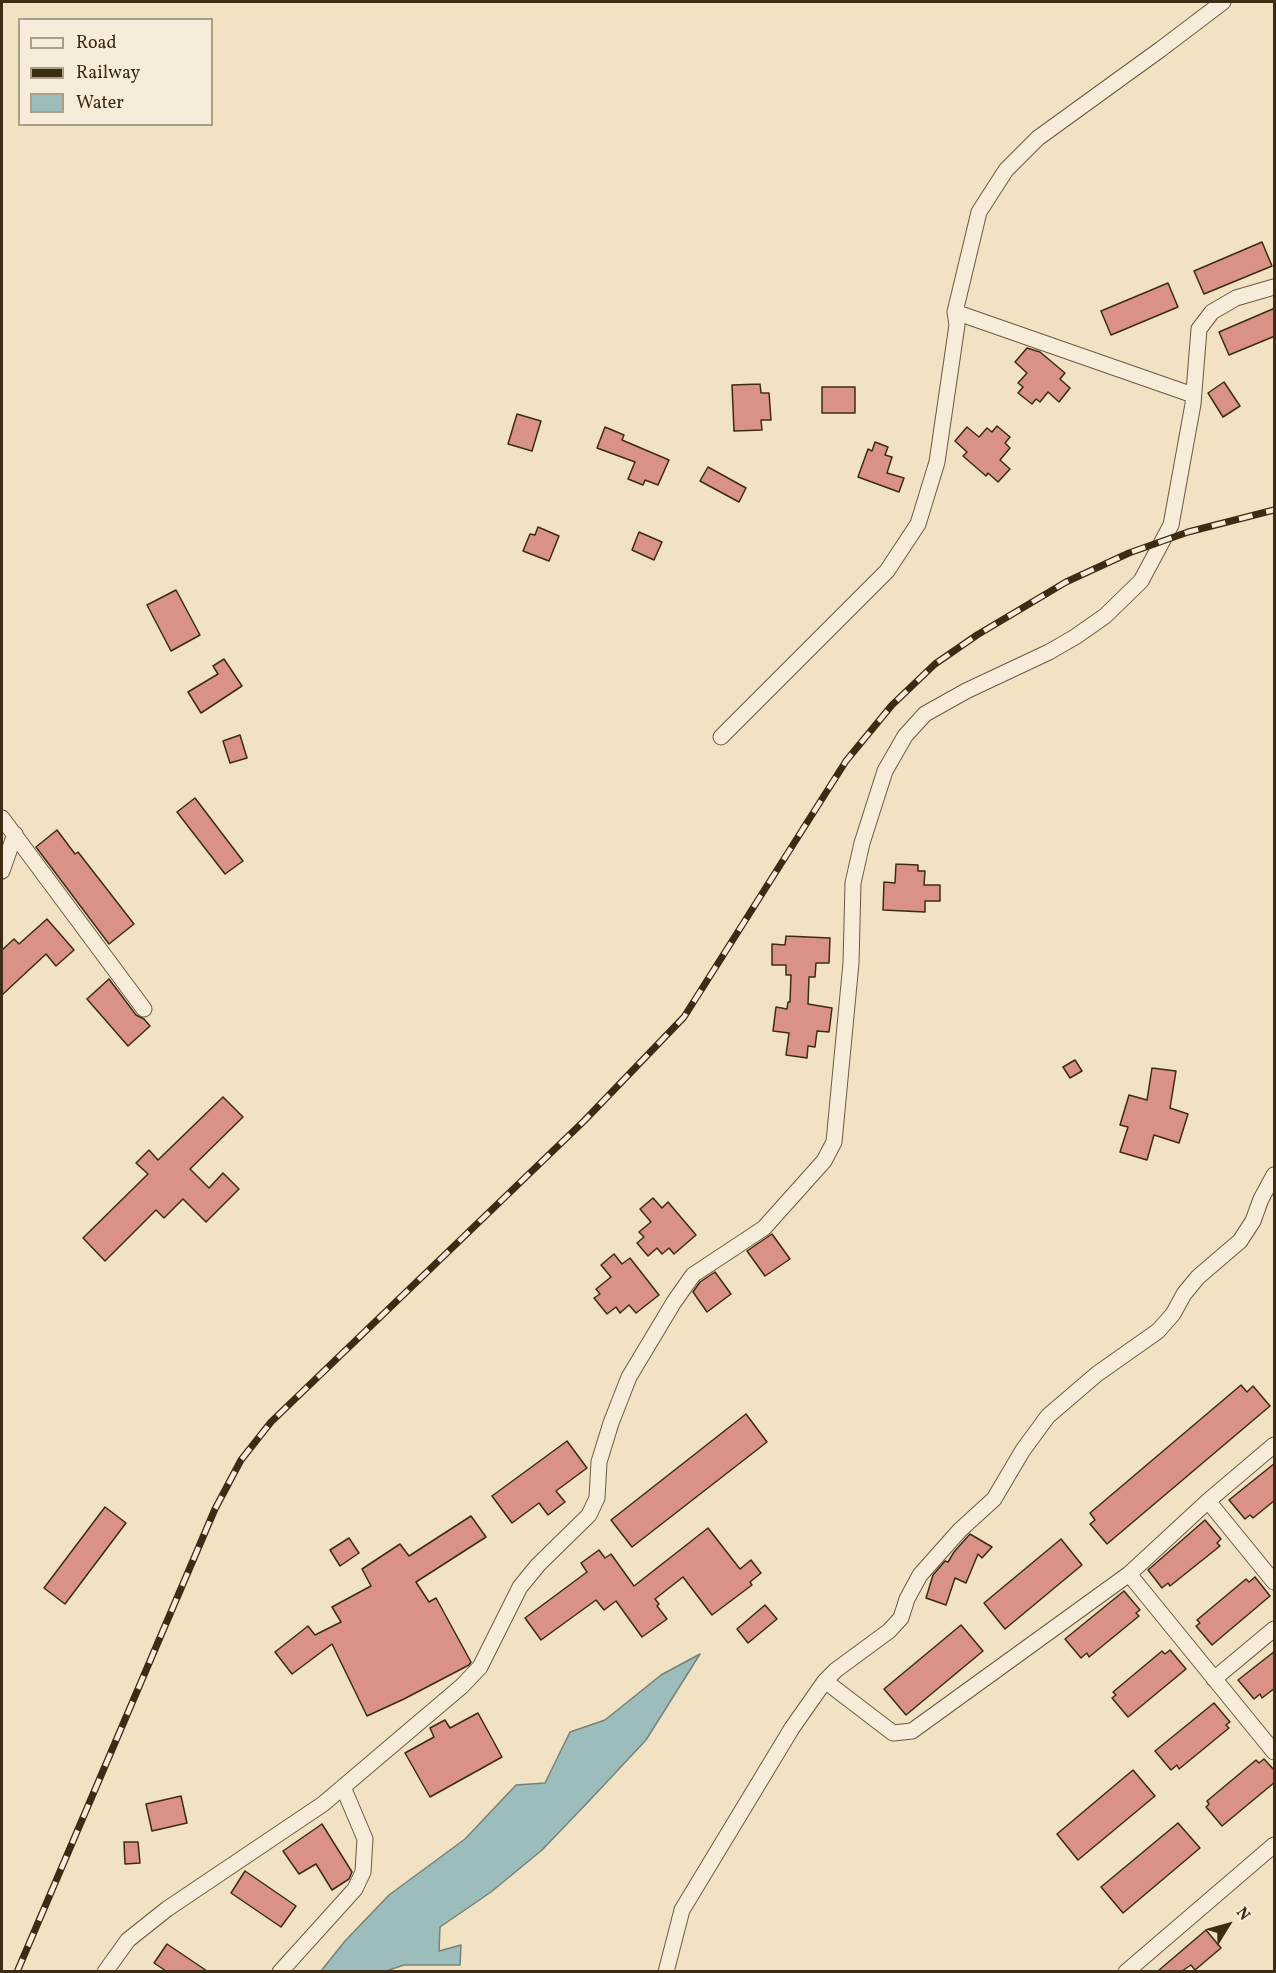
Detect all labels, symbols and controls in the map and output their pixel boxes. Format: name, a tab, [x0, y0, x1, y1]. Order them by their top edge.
legend	[18, 18, 213, 126]
text: Road	[76, 31, 117, 56]
text: Railway	[76, 61, 140, 86]
text: Water	[76, 91, 124, 116]
north arrow	[1198, 1895, 1258, 1955]
text: N	[1230, 1903, 1255, 1925]

